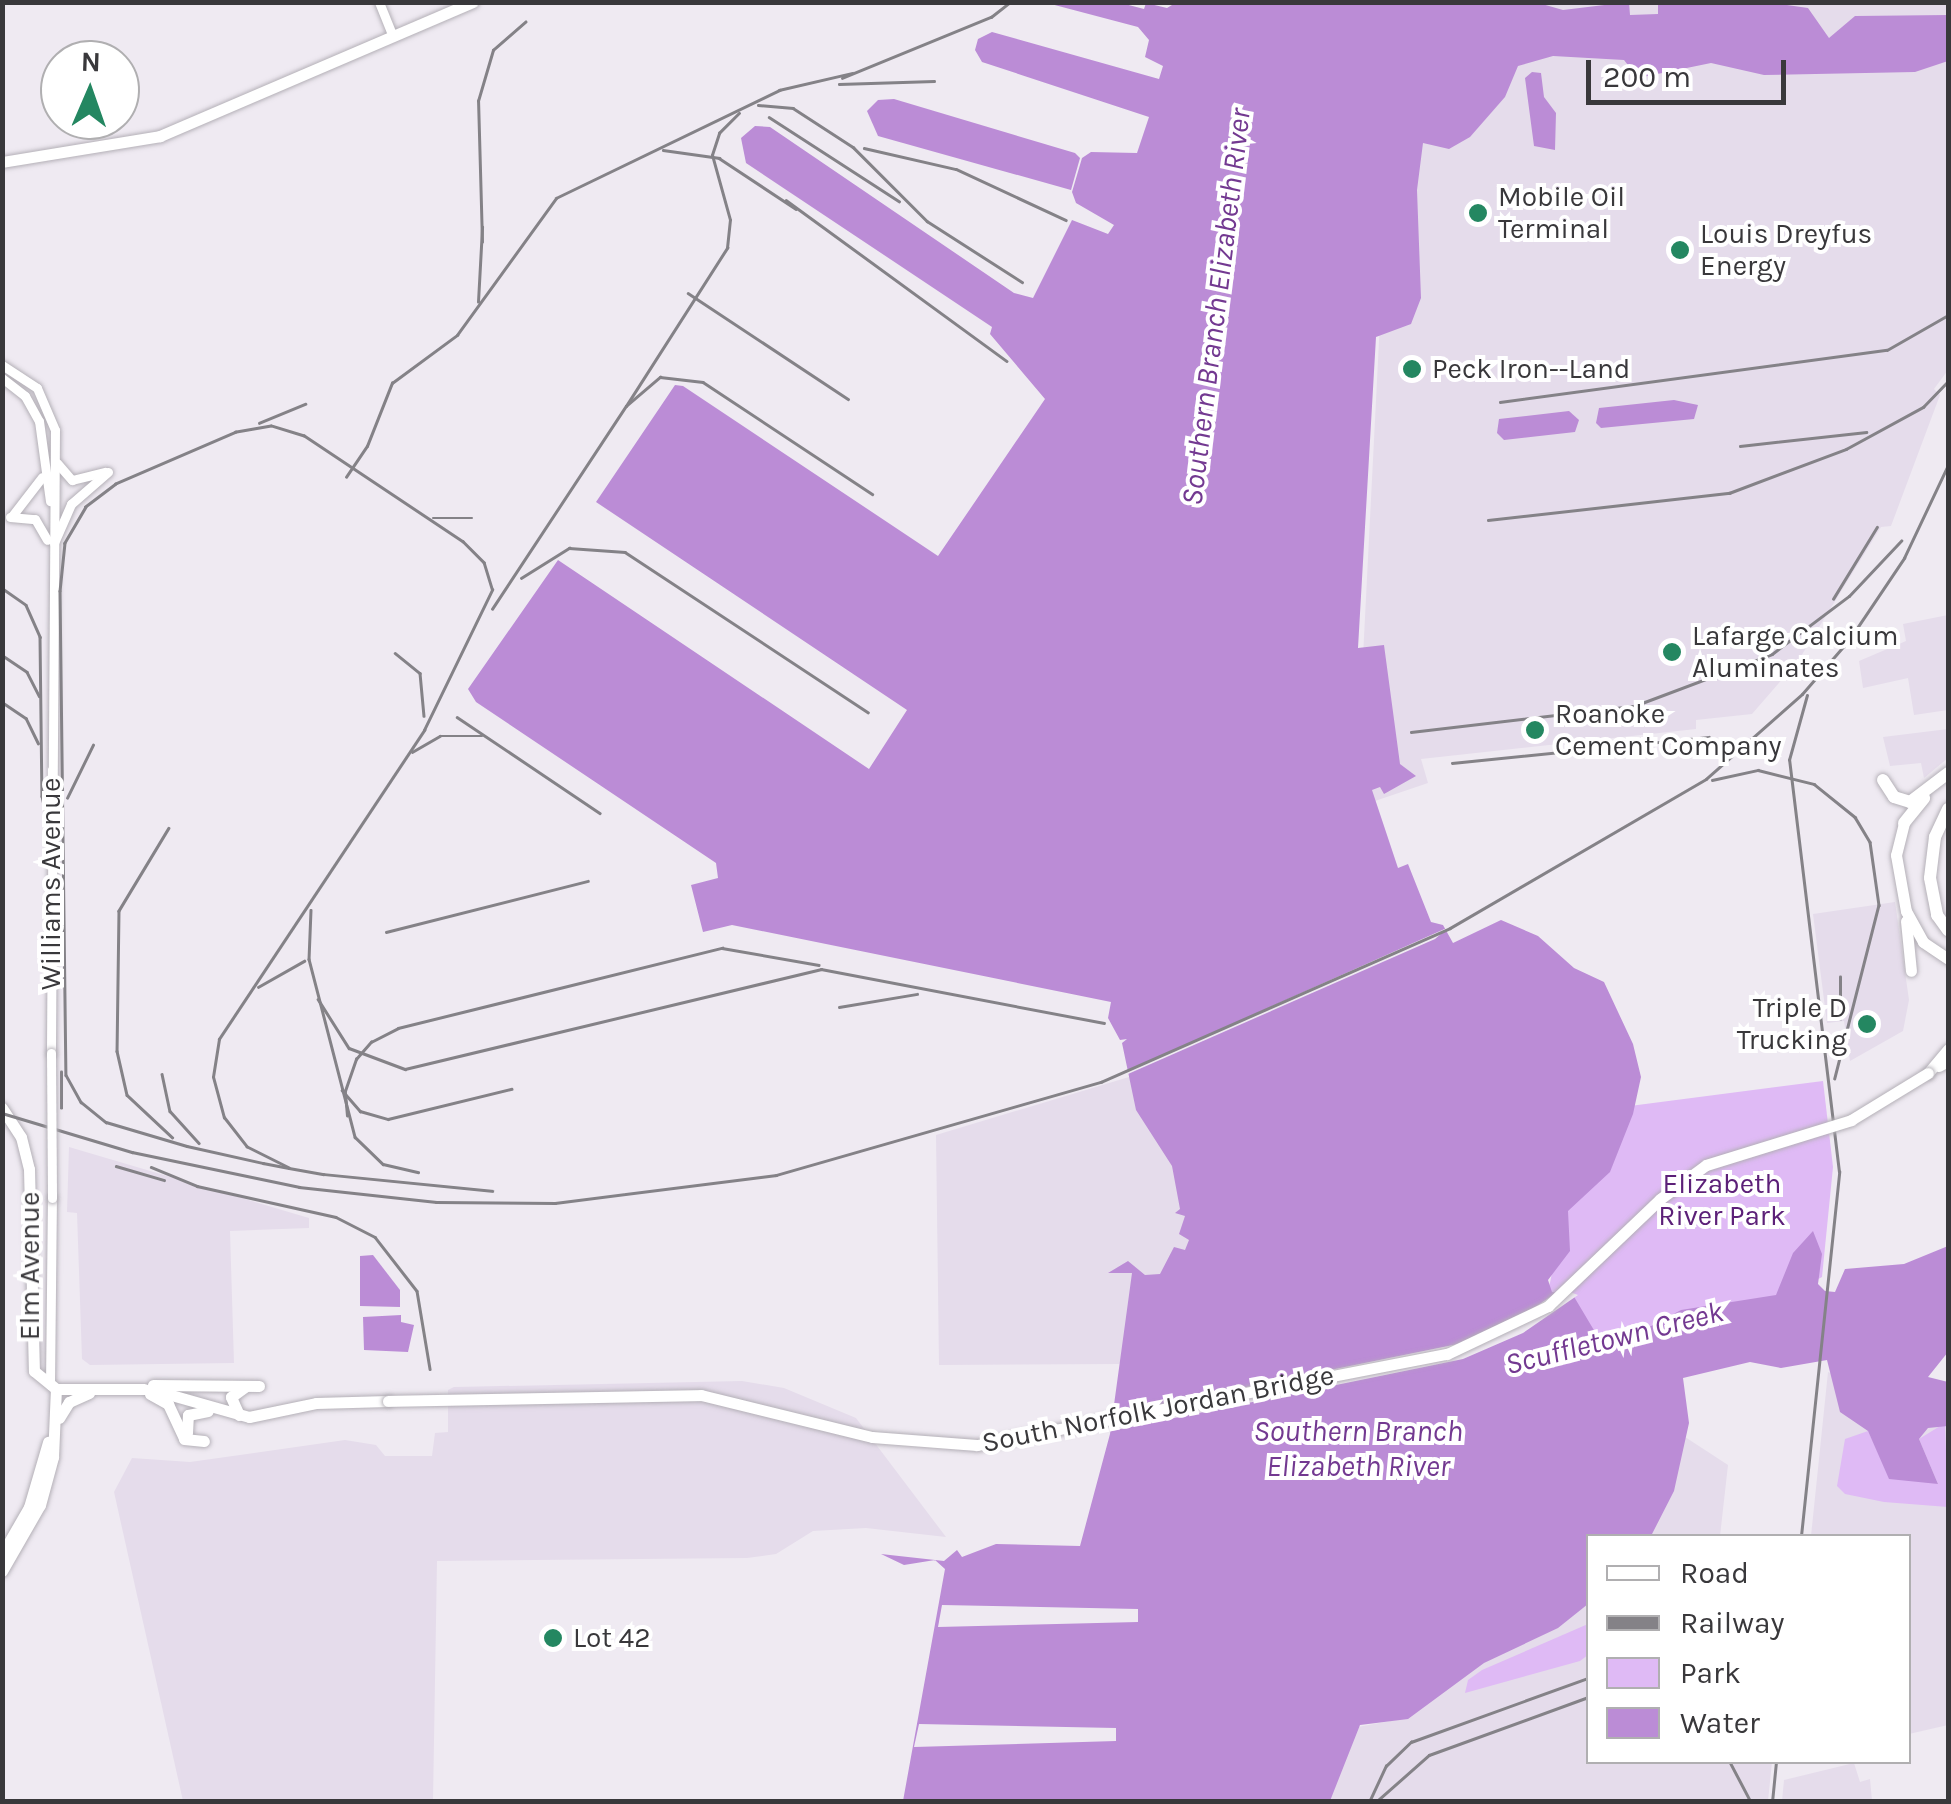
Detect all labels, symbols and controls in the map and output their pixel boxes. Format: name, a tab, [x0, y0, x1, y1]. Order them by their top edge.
north arrow	[40, 40, 140, 140]
scale bar	[1591, 40, 1791, 102]
text: N	[80, 45, 102, 78]
text: 200 m	[1603, 59, 1691, 95]
water label: Southern Branch Elizabeth River	[1174, 107, 1258, 507]
place label: Mobile Oil Terminal	[1498, 180, 1625, 246]
marker: Mobile Oil Terminal	[1467, 202, 1489, 224]
place label: Louis Dreyfus Energy	[1700, 217, 1872, 283]
marker: Louis Dreyfus Energy	[1669, 239, 1691, 261]
place label: Peck Iron--Land	[1432, 352, 1630, 386]
marker: Peck Iron--Land	[1401, 358, 1423, 380]
place label: Lafarge Calcium Aluminates	[1692, 619, 1898, 685]
marker: Lafarge Calcium Aluminates	[1661, 641, 1683, 663]
place label: Roanoke Cement Company	[1555, 697, 1782, 763]
marker: Roanoke Cement Company	[1524, 719, 1546, 741]
street label: Williams Avenue	[34, 778, 68, 990]
place label: Triple D Trucking	[1737, 991, 1847, 1057]
marker: Triple D Trucking	[1856, 1013, 1878, 1035]
park label: Elizabeth River Park	[1658, 1167, 1786, 1233]
street label: Elm Avenue	[13, 1192, 47, 1340]
water label: Scuffletown Creek	[1501, 1293, 1727, 1383]
street label: South Norfolk Jordan Bridge	[979, 1358, 1337, 1460]
water label: Southern Branch Elizabeth River	[1253, 1413, 1463, 1484]
legend	[1586, 1534, 1911, 1764]
text: Road	[1680, 1555, 1749, 1591]
text: Railway	[1680, 1605, 1784, 1641]
place label: Lot 42	[573, 1621, 650, 1655]
marker: Lot 42	[542, 1627, 564, 1649]
text: Park	[1680, 1655, 1741, 1691]
text: Water	[1680, 1705, 1760, 1741]

